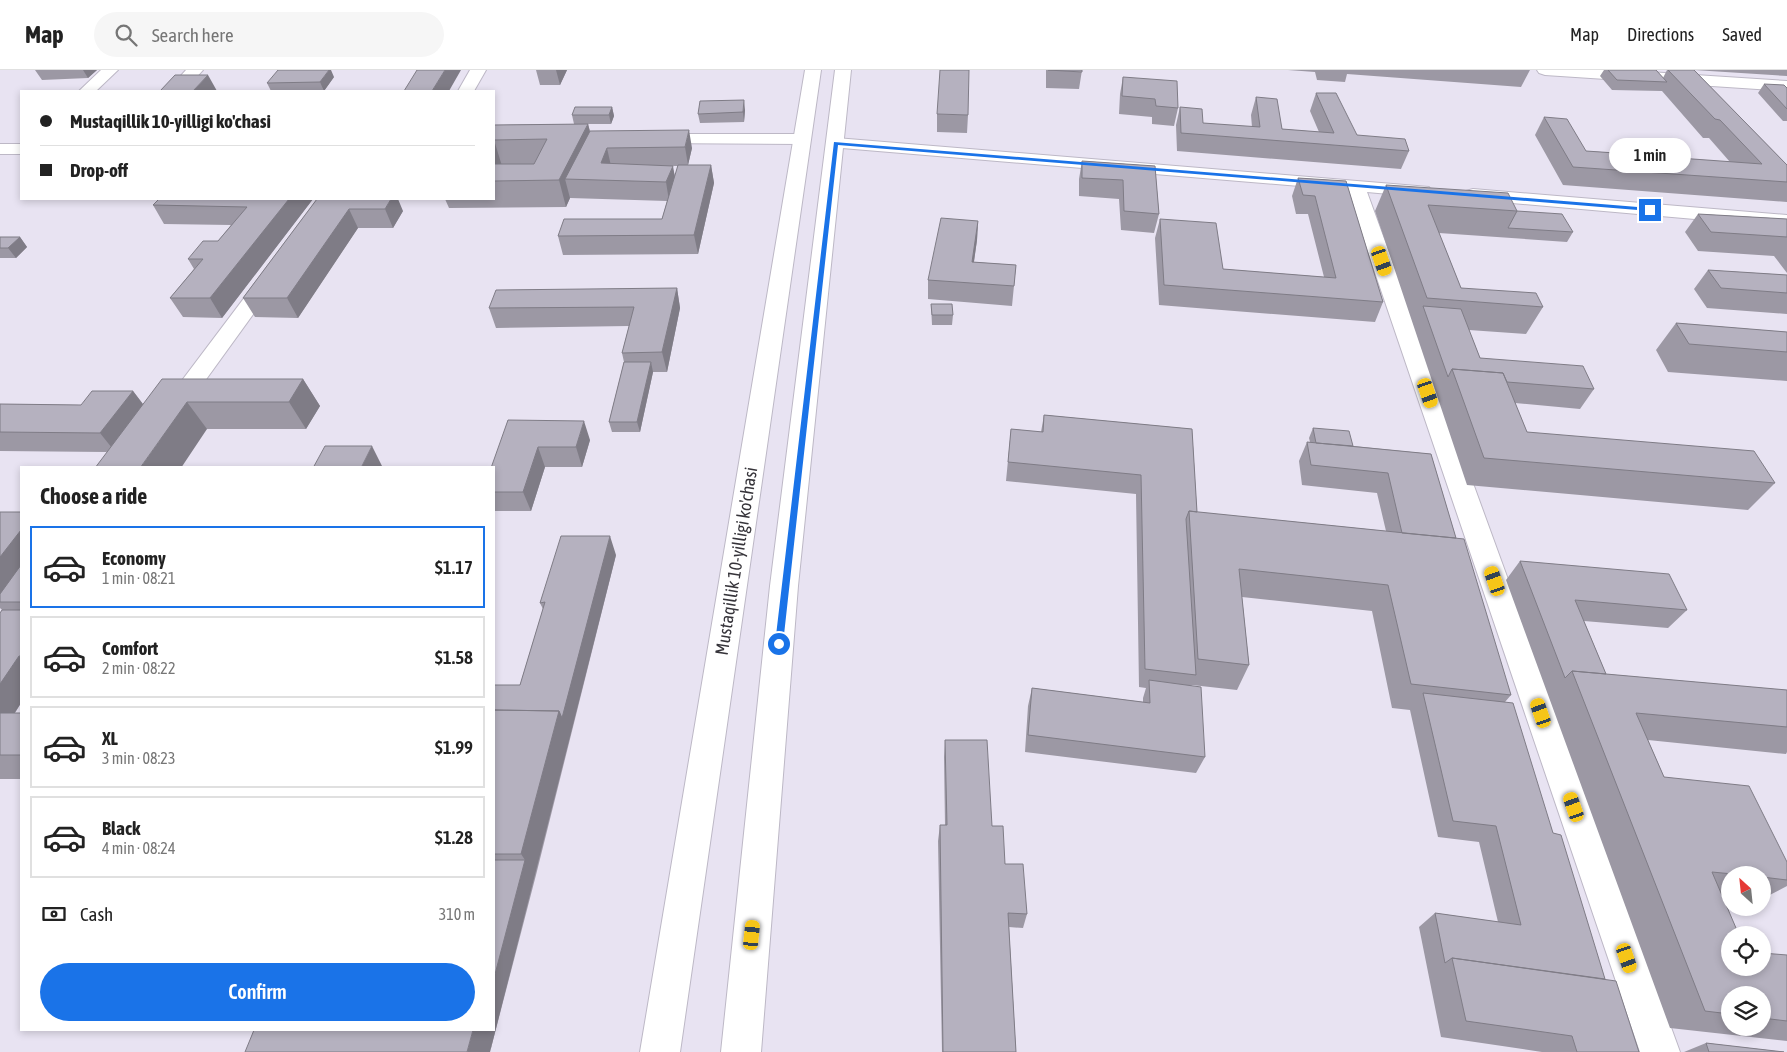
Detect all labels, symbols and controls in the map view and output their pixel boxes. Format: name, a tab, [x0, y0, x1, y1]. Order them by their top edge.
search box	[94, 12, 444, 57]
text: Map	[25, 21, 64, 48]
icon: search	[112, 21, 140, 49]
text: Search here	[152, 24, 234, 46]
text: Map	[1570, 24, 1599, 45]
text: Directions	[1627, 24, 1694, 45]
text: Saved	[1722, 24, 1762, 45]
text: Mustaqillik 10-yilligi ko'chasi	[70, 110, 271, 132]
callout: 1 min	[1609, 138, 1691, 172]
text: 1 min	[1634, 146, 1666, 164]
text: Drop-off	[70, 159, 128, 181]
route end	[1639, 199, 1661, 221]
car	[1370, 244, 1393, 278]
car	[1416, 376, 1439, 410]
street label: Mustaqillik 10-yilligi ko'chasi	[711, 465, 761, 657]
text: Choose a ride	[40, 483, 147, 509]
icon: car	[42, 545, 87, 590]
text: Economy	[102, 547, 166, 569]
text: $1.17	[435, 556, 473, 578]
car	[1483, 564, 1506, 598]
text: 1 min · 08:21	[102, 569, 175, 587]
route start	[768, 633, 790, 655]
icon: car	[42, 635, 87, 680]
text: Comfort	[102, 637, 158, 659]
text: $1.58	[435, 646, 473, 668]
text: 2 min · 08:22	[102, 659, 175, 677]
car	[1529, 696, 1552, 730]
icon: car	[42, 725, 87, 770]
text: XL	[102, 727, 118, 749]
text: $1.99	[435, 736, 473, 758]
text: 3 min · 08:23	[102, 749, 175, 767]
car	[1562, 790, 1585, 824]
icon: car	[42, 815, 87, 860]
text: Black	[102, 817, 140, 839]
text: $1.28	[435, 826, 473, 848]
text: 4 min · 08:24	[102, 839, 175, 857]
north arrow	[1721, 866, 1771, 916]
map controls	[1721, 866, 1771, 1036]
icon: cash	[40, 900, 68, 928]
text: Cash	[80, 903, 113, 925]
text: 310 m	[439, 905, 475, 923]
car	[742, 919, 761, 951]
button: locate	[1721, 926, 1771, 976]
car	[1615, 941, 1638, 975]
button: Confirm	[40, 963, 475, 1021]
button: layers	[1721, 986, 1771, 1036]

